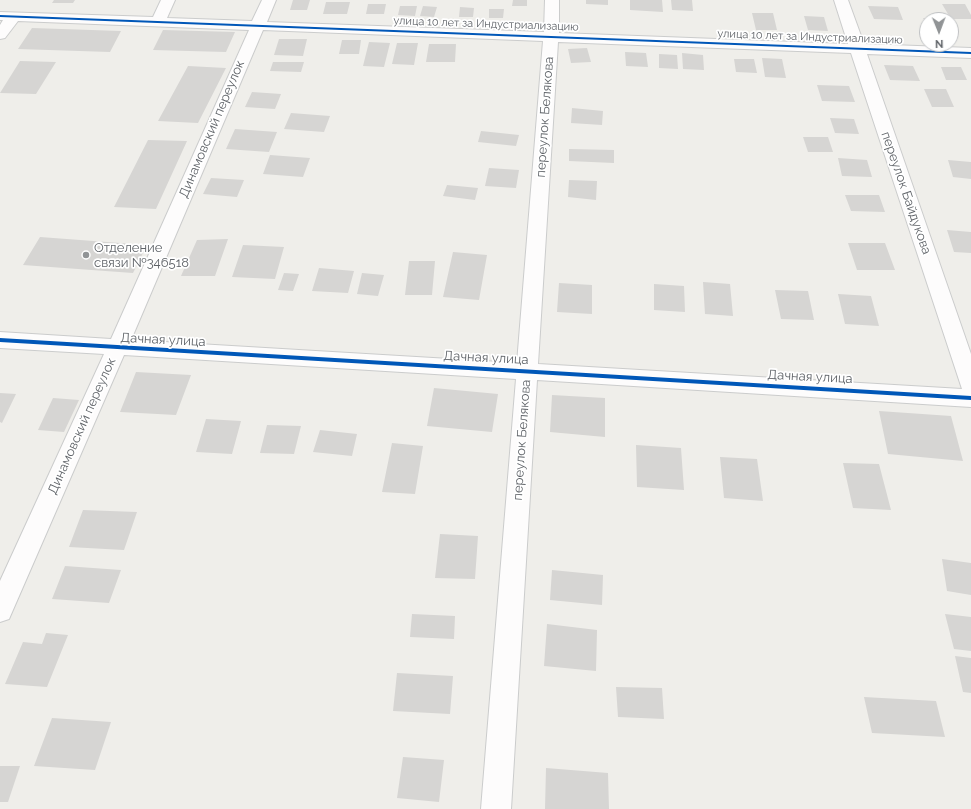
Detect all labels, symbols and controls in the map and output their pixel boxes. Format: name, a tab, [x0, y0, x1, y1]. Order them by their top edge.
north arrow	[919, 12, 959, 52]
street label: улица 10 лет за Индустриализацию	[393, 14, 579, 34]
street label: улица 10 лет за Индустриализацию	[717, 27, 903, 47]
text: N	[935, 37, 944, 50]
street label: переулок Белякова	[533, 56, 557, 178]
street label: Динамовский переулок	[176, 58, 248, 200]
street label: переулок Байдукова	[878, 130, 934, 256]
place label: Отделение связи №346518	[94, 240, 189, 271]
marker: Отделение связи №346518	[81, 250, 91, 260]
street label: Дачная улица	[120, 330, 206, 350]
street label: Дачная улица	[443, 348, 529, 368]
street label: Динамовский переулок	[45, 355, 119, 497]
street label: Дачная улица	[767, 367, 853, 387]
street label: переулок Белякова	[510, 379, 534, 501]

